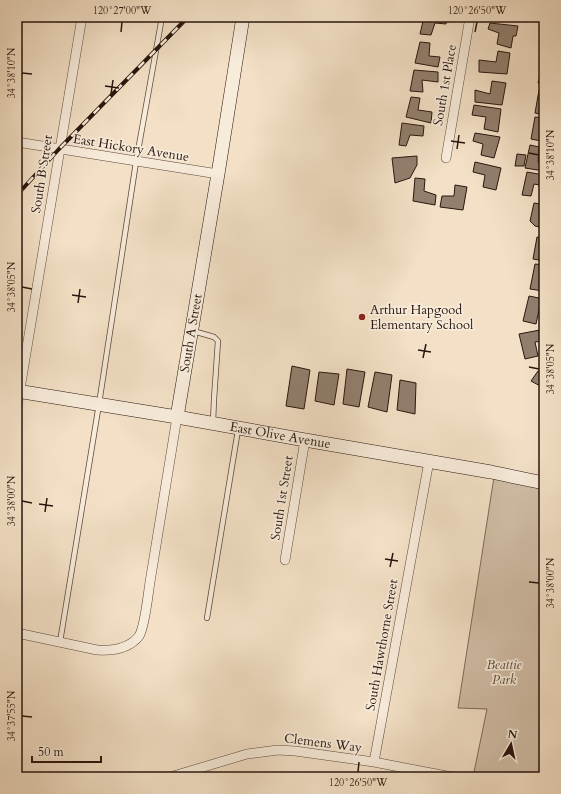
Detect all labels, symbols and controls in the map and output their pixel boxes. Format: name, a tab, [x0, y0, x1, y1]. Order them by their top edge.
text: 120°27'00"W	[93, 4, 152, 18]
text: 120°26'50"W	[448, 4, 507, 18]
street label: South 1st Place	[429, 43, 461, 127]
text: 34°38'10"N	[5, 47, 19, 98]
text: 34°38'10"N	[544, 129, 558, 180]
street label: East Hickory Avenue	[72, 130, 190, 166]
street label: South B Street	[27, 134, 57, 214]
text: 34°38'05"N	[5, 261, 19, 312]
street label: South A Street	[176, 292, 207, 374]
place label: Arthur Hapgood Elementary School	[370, 301, 474, 334]
marker: Arthur Hapgood Elementary School	[357, 312, 367, 322]
text: 34°38'05"N	[544, 343, 558, 394]
street label: East Olive Avenue	[228, 418, 332, 453]
street label: South 1st Street	[266, 454, 298, 542]
text: 34°38'00"N	[5, 475, 19, 526]
text: 34°38'00"N	[544, 557, 558, 608]
street label: South Hawthorne Street	[362, 578, 402, 712]
park label: Beattie Park	[486, 656, 523, 689]
text: 34°37'55"N	[5, 690, 19, 741]
north arrow	[491, 724, 531, 764]
text: N	[507, 726, 519, 743]
street label: Clemens Way	[283, 729, 363, 757]
scale bar	[32, 738, 101, 764]
text: 50 m	[38, 744, 65, 760]
text: 120°26'50"W	[329, 776, 388, 790]

